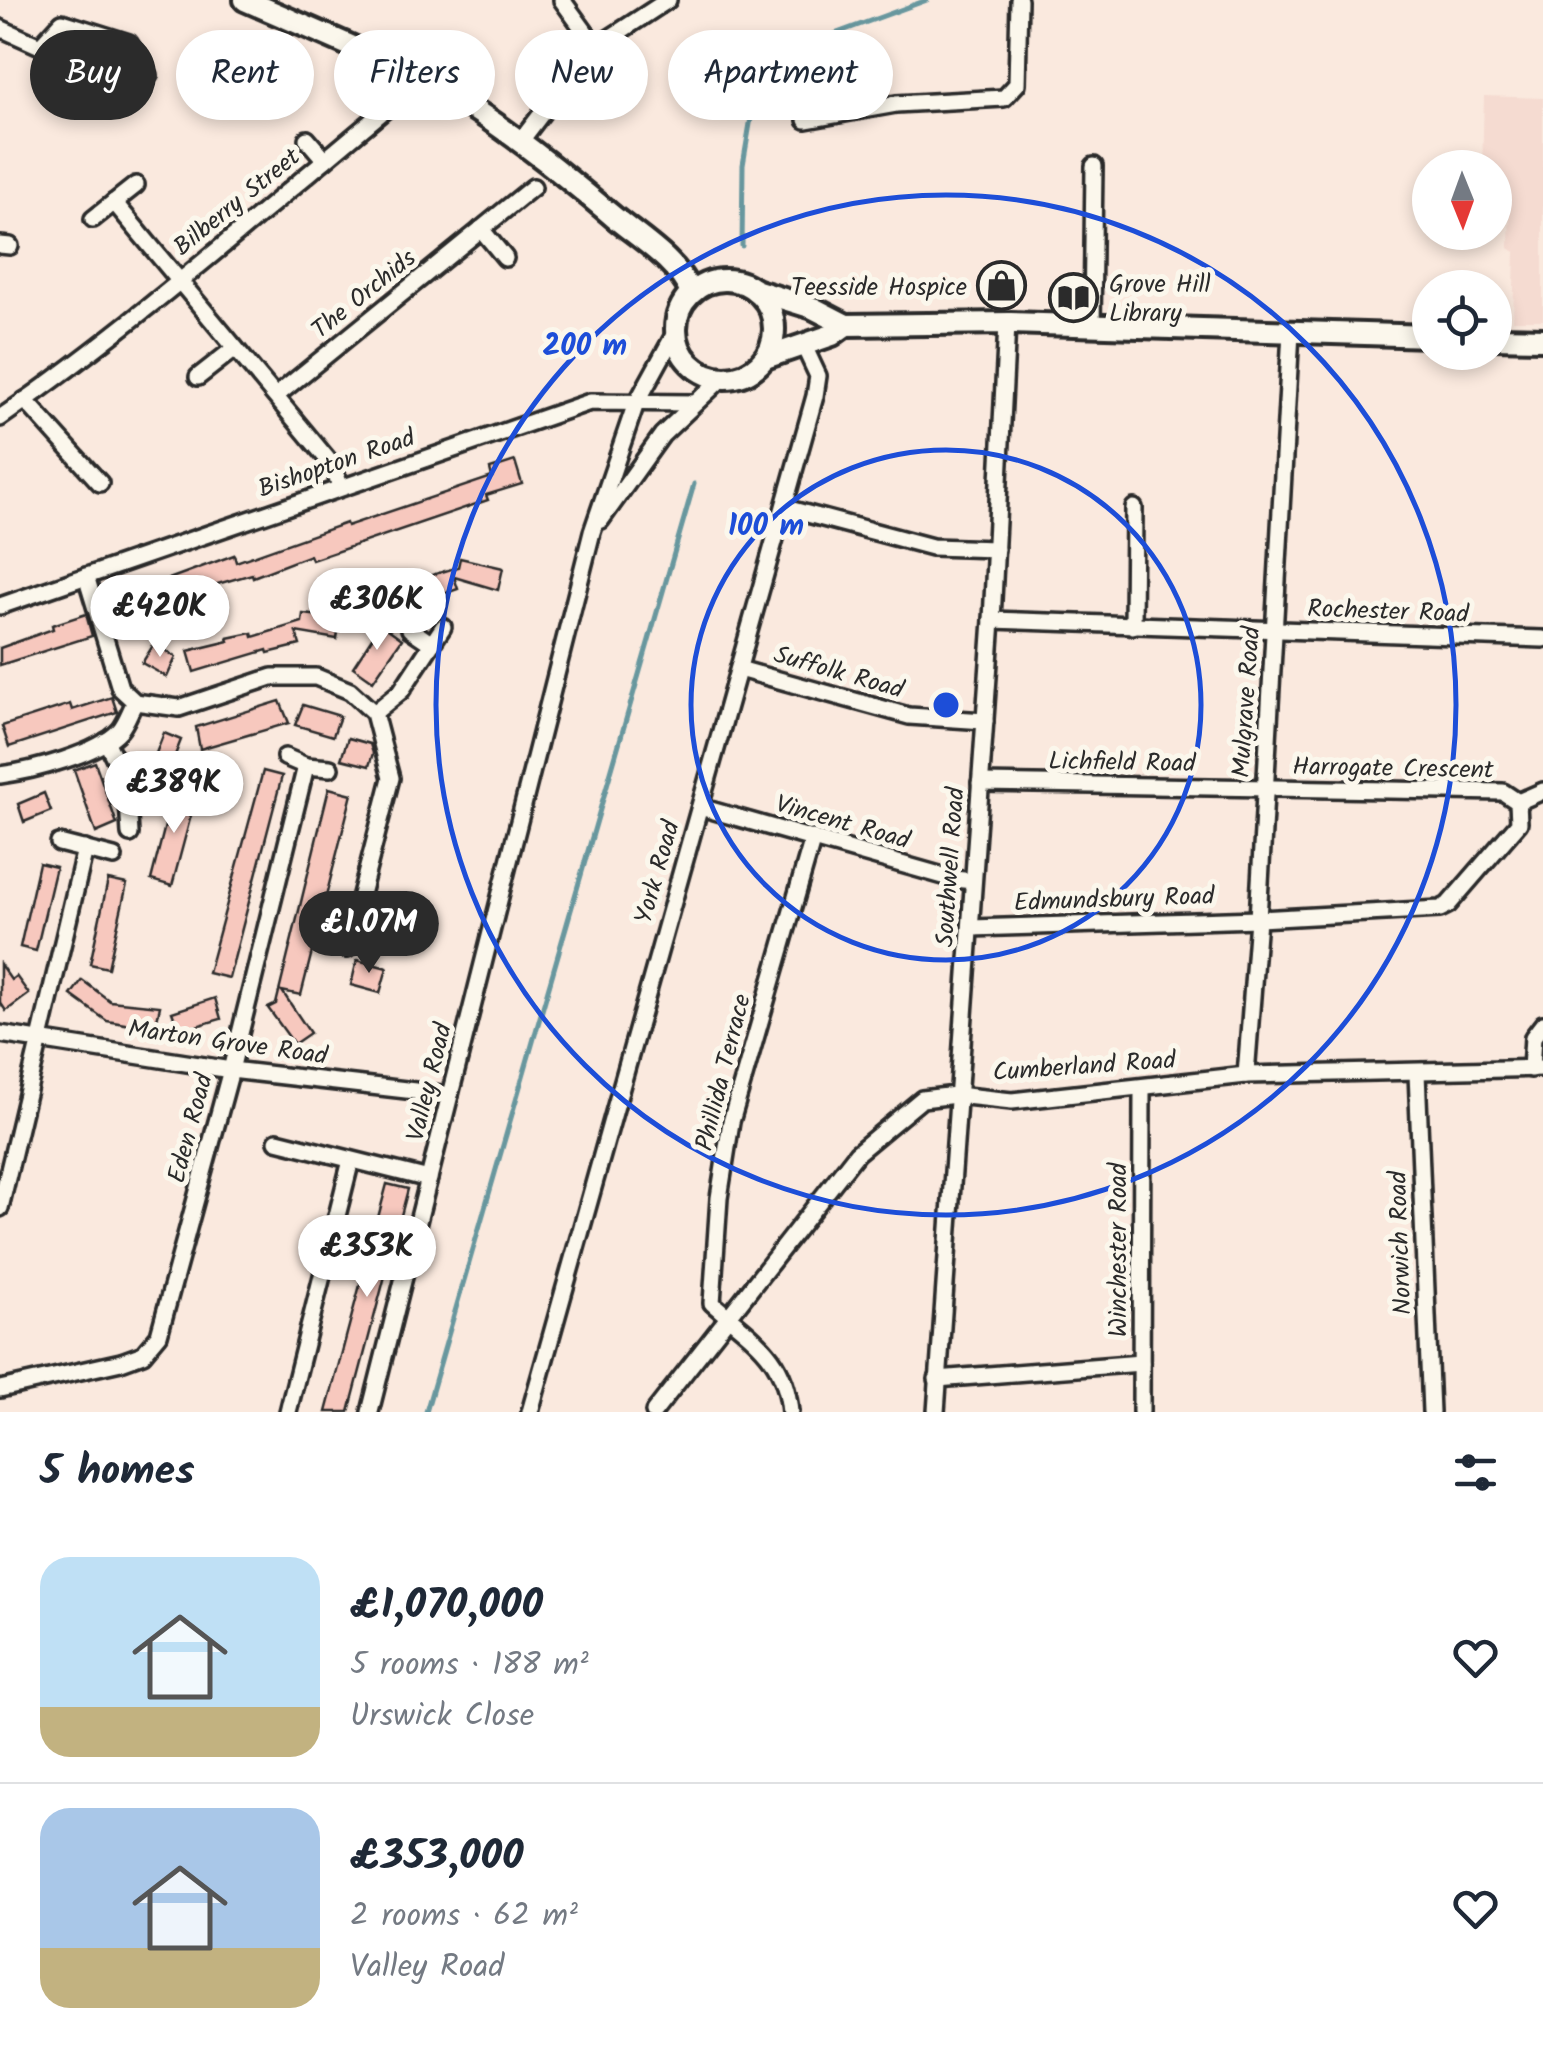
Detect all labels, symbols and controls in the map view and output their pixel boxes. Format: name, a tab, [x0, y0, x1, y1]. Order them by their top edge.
chip: Buy	[30, 30, 156, 120]
chip: Rent	[176, 30, 314, 120]
chip: Filters	[334, 30, 495, 120]
chip: New	[515, 30, 648, 120]
chip: Apartment	[668, 30, 893, 120]
street label: Bilberry Street	[165, 138, 310, 267]
north arrow	[1412, 150, 1512, 250]
map controls	[1412, 150, 1512, 370]
street label: The Orchids	[303, 239, 426, 350]
shop icon: Teesside Hospice	[976, 260, 1028, 312]
place label: Grove Hill Library	[1109, 265, 1211, 334]
place label: Teesside Hospice	[791, 268, 967, 308]
button: locate	[1412, 270, 1512, 370]
library icon: Grove Hill Library	[1048, 271, 1100, 323]
text: 200 m	[543, 323, 627, 371]
street label: Bishopton Road	[253, 418, 422, 509]
text: 100 m	[728, 503, 804, 551]
pin: £306K	[307, 568, 447, 653]
pin: £420K	[90, 575, 230, 660]
text: £306K	[330, 575, 424, 626]
text: £420K	[112, 582, 208, 633]
street label: Rochester Road	[1306, 589, 1471, 635]
street label: Mulgrave Road	[1222, 624, 1272, 779]
street label: Suffolk Road	[769, 635, 910, 711]
centre of rings	[928, 687, 964, 723]
street label: Lichfield Road	[1048, 742, 1197, 784]
street label: Harrogate Crescent	[1292, 747, 1494, 791]
pin: £389K	[104, 751, 244, 836]
text: £389K	[126, 758, 222, 809]
street label: Southwell Road	[925, 784, 977, 948]
street label: Vincent Road	[771, 785, 916, 862]
street label: York Road	[624, 815, 692, 929]
street label: Edmundsbury Road	[1013, 876, 1217, 923]
pin: £1.07M	[288, 891, 450, 976]
text: £1.07M	[321, 898, 417, 949]
street label: Phillida Terrace	[685, 990, 763, 1155]
street label: Marton Grove Road	[125, 1009, 331, 1077]
street label: Valley Road	[396, 1018, 464, 1146]
street label: Cumberland Road	[991, 1041, 1179, 1093]
street label: Eden Road	[157, 1068, 225, 1188]
street label: Winchester Road	[1099, 1161, 1139, 1337]
street label: Norwich Road	[1378, 1169, 1423, 1316]
pin: £353K	[297, 1215, 437, 1300]
text: £353K	[320, 1222, 414, 1273]
text: 5 homes	[40, 1439, 195, 1506]
icon: filters	[1448, 1445, 1503, 1500]
text: £1,070,000	[350, 1573, 543, 1640]
icon: home	[120, 1597, 240, 1717]
icon: heart	[1448, 1630, 1503, 1685]
text: 5 rooms · 188 m²	[350, 1640, 589, 1691]
text: Urswick Close	[350, 1691, 534, 1742]
text: £353,000	[350, 1824, 524, 1891]
icon: home	[120, 1848, 240, 1968]
icon: heart	[1448, 1881, 1503, 1936]
text: 2 rooms · 62 m²	[350, 1891, 578, 1942]
text: Valley Road	[350, 1942, 504, 1993]

